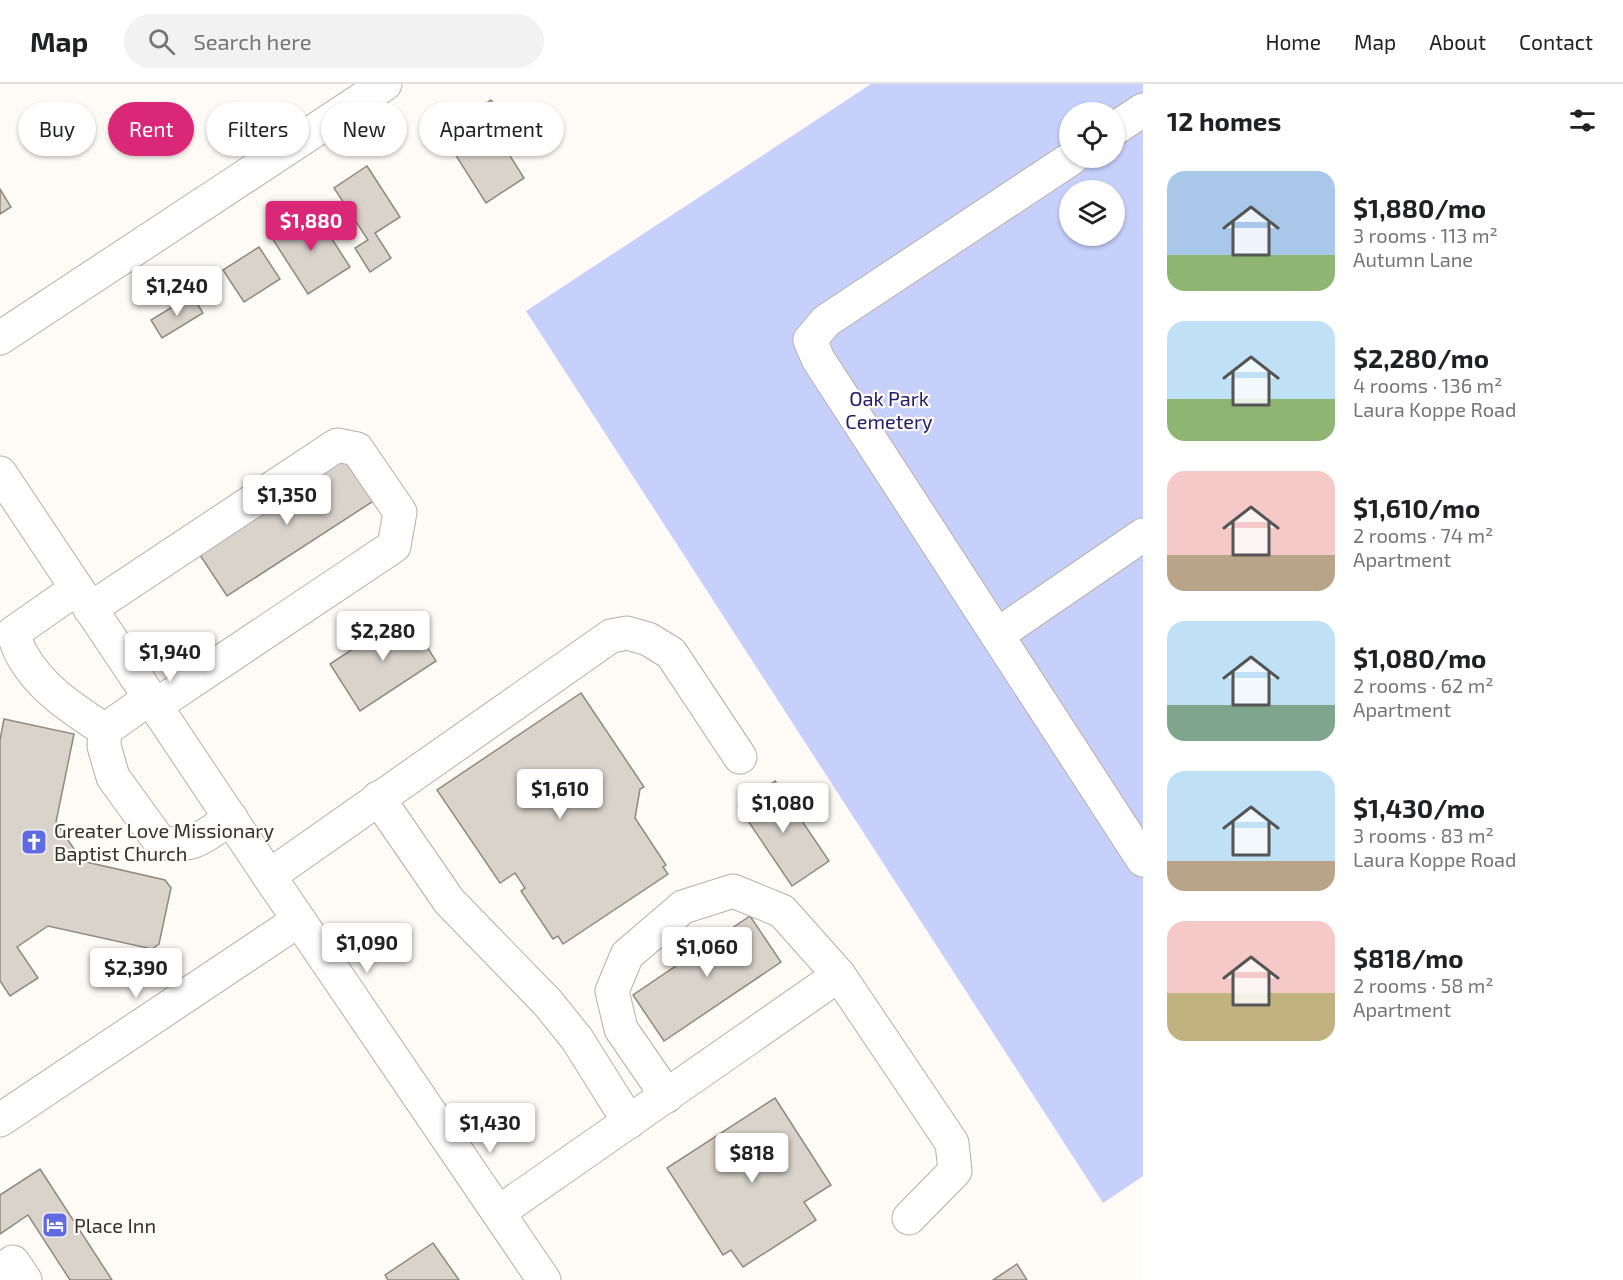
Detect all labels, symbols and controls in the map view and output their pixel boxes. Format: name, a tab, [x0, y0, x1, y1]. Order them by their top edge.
search box	[124, 14, 544, 68]
text: Map	[30, 24, 88, 58]
icon: search	[145, 25, 178, 58]
text: Search here	[193, 28, 312, 54]
text: Home	[1265, 29, 1321, 54]
text: Map	[1354, 29, 1396, 54]
text: About	[1429, 29, 1486, 54]
text: Contact	[1519, 29, 1593, 54]
chip: Buy	[18, 102, 96, 156]
chip: Rent	[108, 102, 194, 156]
chip: Filters	[206, 102, 309, 156]
chip: New	[321, 102, 407, 156]
chip: Apartment	[419, 102, 564, 156]
map controls	[1059, 102, 1125, 246]
button: locate	[1059, 102, 1125, 168]
icon: filters	[1566, 104, 1599, 137]
text: 12 homes	[1167, 105, 1281, 136]
button: layers	[1059, 180, 1125, 246]
text: $1,880/mo	[1353, 192, 1486, 223]
icon: home	[1215, 195, 1287, 267]
pin: $1,880	[262, 201, 360, 252]
text: $1,880	[280, 208, 342, 232]
text: 3 rooms · 113 m²	[1353, 223, 1498, 247]
text: Autumn Lane	[1353, 247, 1473, 271]
pin: $1,240	[128, 266, 226, 317]
text: $1,240	[146, 273, 208, 297]
text: $2,280/mo	[1353, 342, 1489, 373]
icon: home	[1215, 345, 1287, 417]
text: 4 rooms · 136 m²	[1353, 373, 1502, 397]
park label: Oak Park Cemetery	[845, 386, 933, 433]
text: Laura Koppe Road	[1353, 397, 1517, 421]
pin: $1,350	[238, 475, 336, 526]
text: $1,350	[257, 482, 317, 506]
text: $1,610/mo	[1353, 492, 1480, 523]
icon: home	[1215, 495, 1287, 567]
text: 2 rooms · 74 m²	[1353, 523, 1493, 547]
text: Apartment	[1353, 547, 1451, 571]
pin: $2,280	[334, 611, 432, 662]
text: $2,280	[351, 618, 415, 642]
pin: $1,940	[121, 632, 219, 683]
text: $1,940	[139, 639, 201, 663]
text: $1,080/mo	[1353, 642, 1486, 673]
icon: home	[1215, 645, 1287, 717]
text: 2 rooms · 62 m²	[1353, 673, 1493, 697]
text: Apartment	[1353, 697, 1451, 721]
pin: $1,610	[511, 769, 609, 820]
text: $1,610	[531, 776, 589, 800]
pin: $1,080	[734, 783, 832, 834]
text: $1,080	[752, 790, 814, 814]
text: $1,430/mo	[1353, 792, 1485, 823]
icon: home	[1215, 795, 1287, 867]
place label: Greater Love Missionary Baptist Church	[54, 818, 274, 865]
text: 3 rooms · 83 m²	[1353, 823, 1494, 847]
church icon: Greater Love Missionary Baptist Church	[19, 827, 49, 857]
text: Laura Koppe Road	[1353, 847, 1517, 871]
pin: $1,090	[318, 923, 416, 974]
pin: $1,060	[658, 927, 756, 978]
text: $1,090	[336, 930, 398, 954]
text: $1,060	[676, 934, 738, 958]
text: $818/mo	[1353, 942, 1464, 973]
icon: home	[1215, 945, 1287, 1017]
pin: $2,390	[87, 948, 185, 999]
text: $2,390	[104, 955, 168, 979]
text: 2 rooms · 58 m²	[1353, 973, 1494, 997]
text: Apartment	[1353, 997, 1451, 1021]
pin: $1,430	[441, 1103, 539, 1154]
text: $1,430	[459, 1110, 521, 1134]
pin: $818	[716, 1133, 788, 1184]
text: $818	[729, 1140, 775, 1164]
hotel icon: Place Inn	[40, 1210, 70, 1240]
place label: Place Inn	[74, 1213, 156, 1237]

